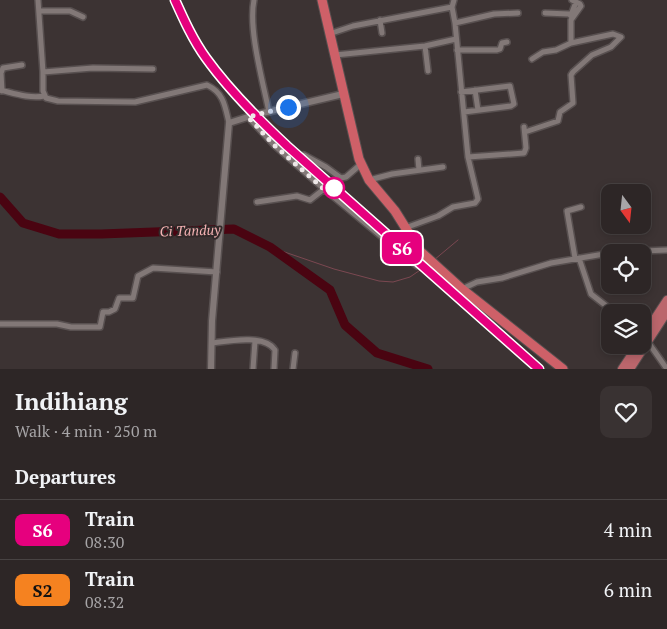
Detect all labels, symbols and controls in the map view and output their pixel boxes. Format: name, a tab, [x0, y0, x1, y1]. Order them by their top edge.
your location	[276, 95, 301, 120]
unlabelled marker	[323, 177, 345, 199]
north arrow	[601, 184, 651, 234]
map controls	[601, 184, 651, 354]
water label: Ci Tanduy	[159, 219, 221, 241]
line badge: S6	[380, 232, 424, 264]
text: S6	[392, 236, 412, 260]
button: locate	[601, 244, 651, 294]
button: layers	[601, 304, 651, 354]
text: Indihiang	[15, 385, 127, 417]
button: heart	[600, 386, 652, 438]
text: Walk · 4 min · 250 m	[15, 420, 157, 442]
text: Departures	[15, 464, 116, 489]
text: Train	[85, 506, 134, 531]
text: 4 min	[604, 517, 652, 542]
text: S6	[32, 518, 53, 542]
text: 08:30	[85, 531, 124, 553]
text: Train	[85, 566, 134, 591]
text: 6 min	[604, 577, 652, 602]
text: S2	[32, 578, 53, 602]
text: 08:32	[85, 591, 124, 613]

